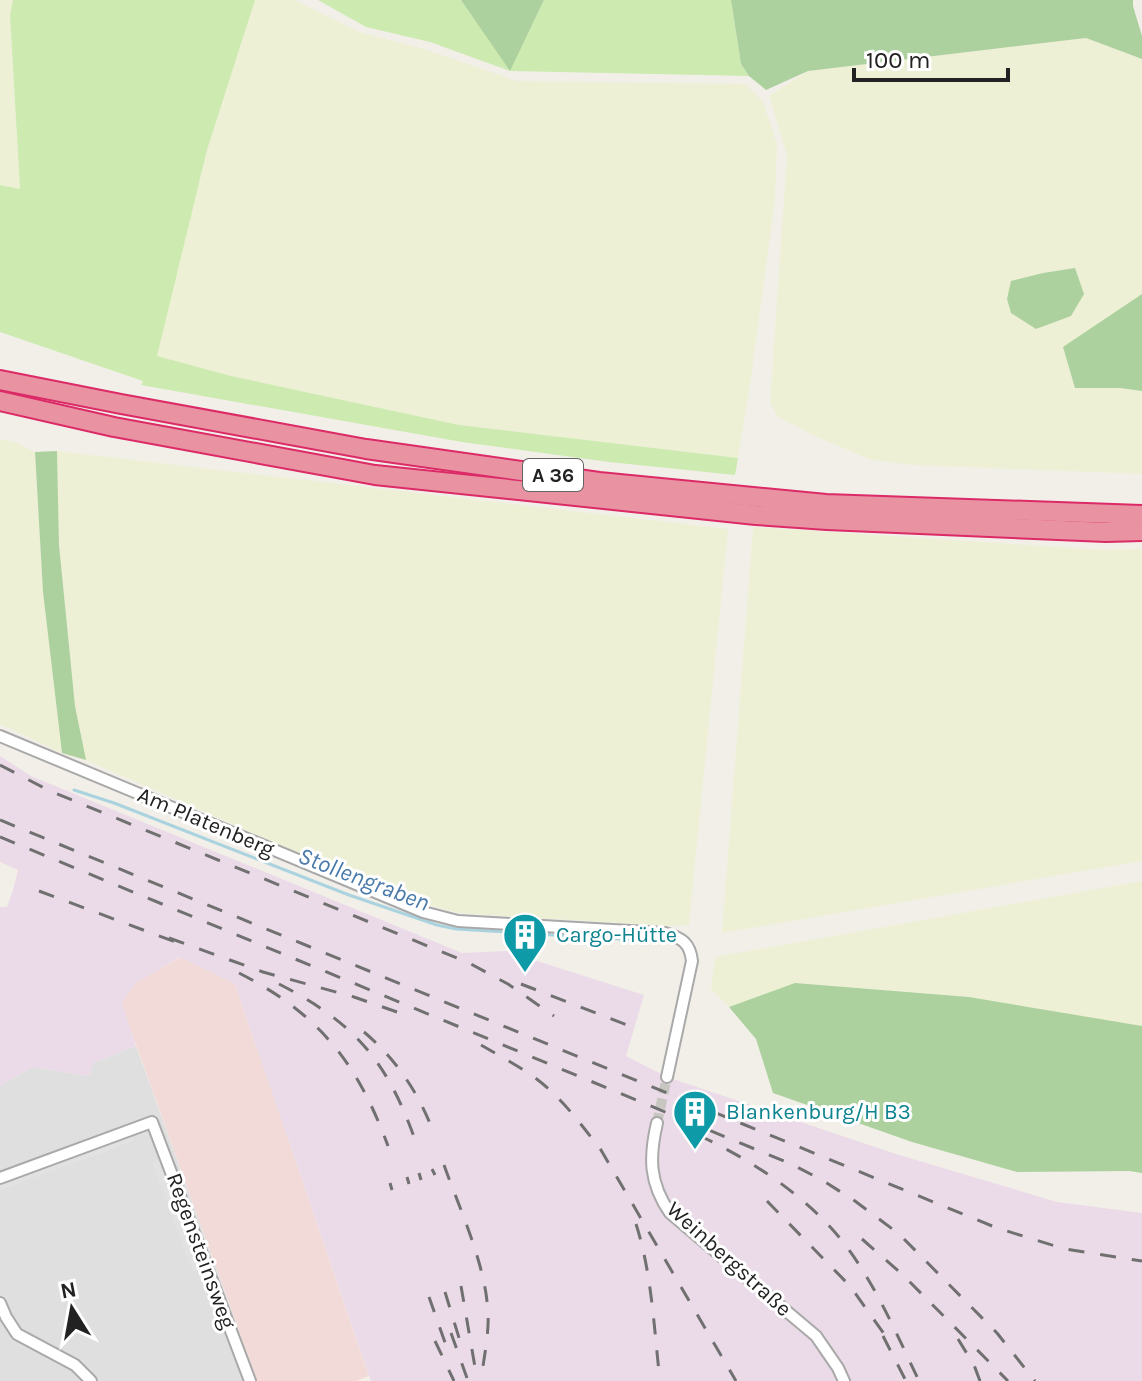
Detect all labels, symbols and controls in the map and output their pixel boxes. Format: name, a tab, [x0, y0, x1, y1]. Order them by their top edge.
scale bar	[854, 32, 1008, 82]
text: 100 m	[866, 46, 931, 74]
road number: A 36	[523, 459, 583, 491]
street label: Am Platenberg	[134, 781, 279, 863]
water label: Stollengraben	[294, 841, 434, 917]
building icon: Cargo-Hütte	[501, 911, 549, 974]
place label: Cargo-Hütte	[556, 922, 677, 948]
building icon: Blankenburg/H B3	[671, 1088, 719, 1151]
place label: Blankenburg/H B3	[726, 1099, 911, 1125]
street label: Regensteinsweg	[161, 1170, 241, 1333]
street label: Weinbergstraße	[661, 1196, 797, 1322]
north arrow	[32, 1269, 112, 1349]
text: N	[58, 1276, 79, 1305]

